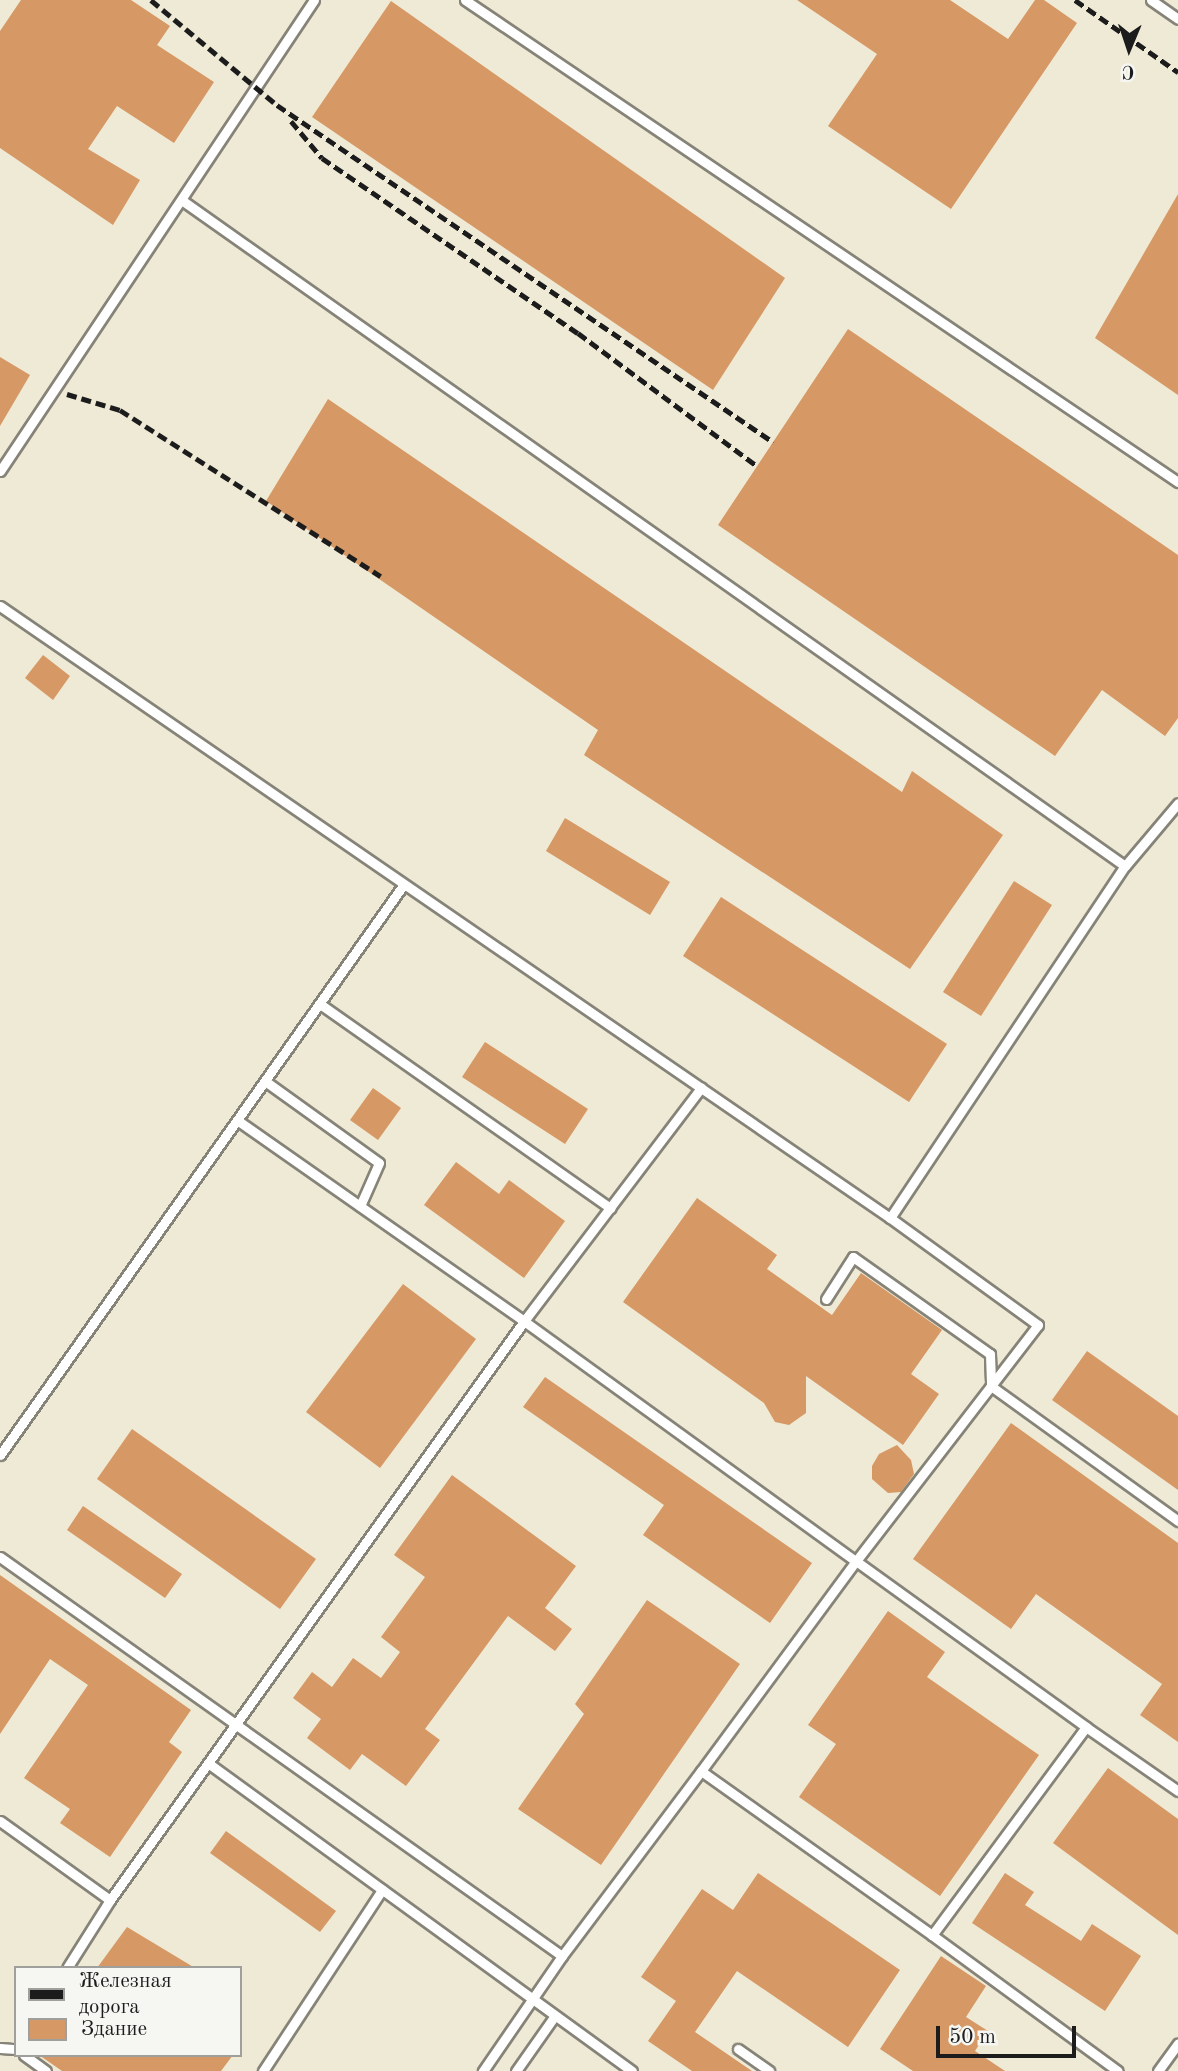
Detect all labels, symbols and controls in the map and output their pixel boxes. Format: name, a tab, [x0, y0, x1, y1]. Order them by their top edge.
north arrow	[1094, 14, 1164, 84]
text: С	[1122, 61, 1135, 80]
legend	[14, 1966, 242, 2057]
text: Железная дорога	[79, 1971, 172, 2018]
scale bar	[940, 2011, 1080, 2056]
text: Здание	[81, 2019, 147, 2040]
text: 50 m	[949, 2027, 996, 2048]

